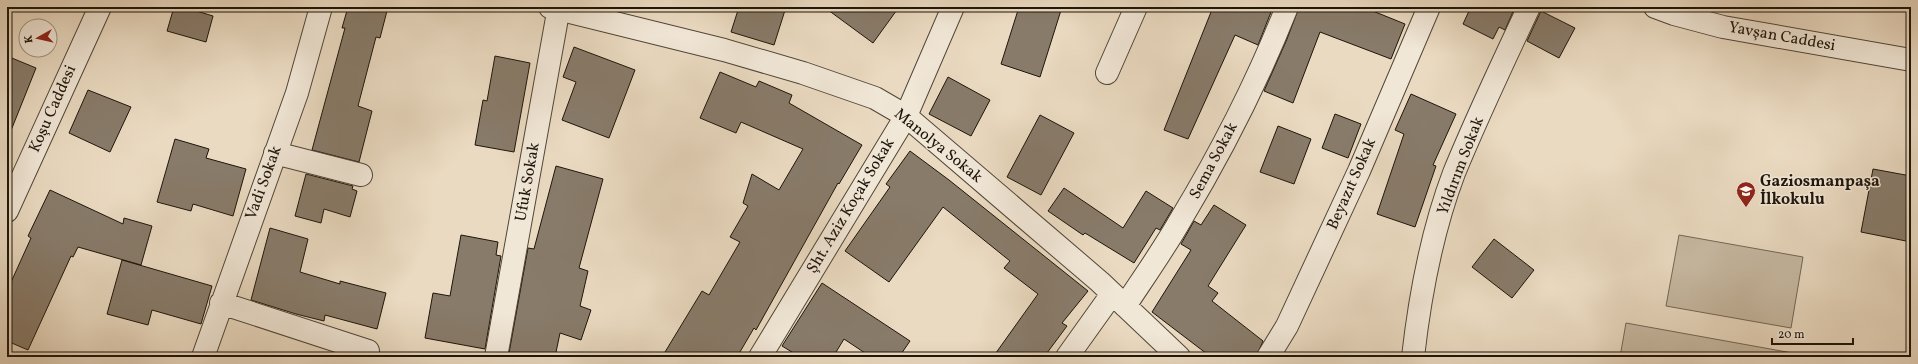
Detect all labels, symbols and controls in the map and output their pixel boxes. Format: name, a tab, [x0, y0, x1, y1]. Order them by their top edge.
street label: Yavşan Caddesi	[1727, 17, 1837, 57]
north arrow	[18, 18, 58, 58]
text: K	[22, 34, 38, 44]
street label: Koşu Caddesi	[24, 62, 82, 156]
street label: Manolya Sokak	[889, 103, 987, 189]
street label: Yıldırım Sokak	[1432, 113, 1490, 218]
street label: Sema Sokak	[1184, 118, 1244, 203]
street label: Şht. Aziz Koçak Sokak	[802, 134, 900, 278]
street label: Beyazıt Sokak	[1322, 134, 1382, 233]
street label: Ufuk Sokak	[510, 141, 546, 223]
street label: Vadi Sokak	[240, 143, 288, 223]
place label: Gaziosmanpaşa İlkokulu	[1760, 171, 1880, 211]
school or university icon: Gaziosmanpaşa İlkokulu	[1735, 180, 1757, 208]
scale bar	[1772, 320, 1853, 346]
text: 20 m	[1778, 327, 1805, 343]

